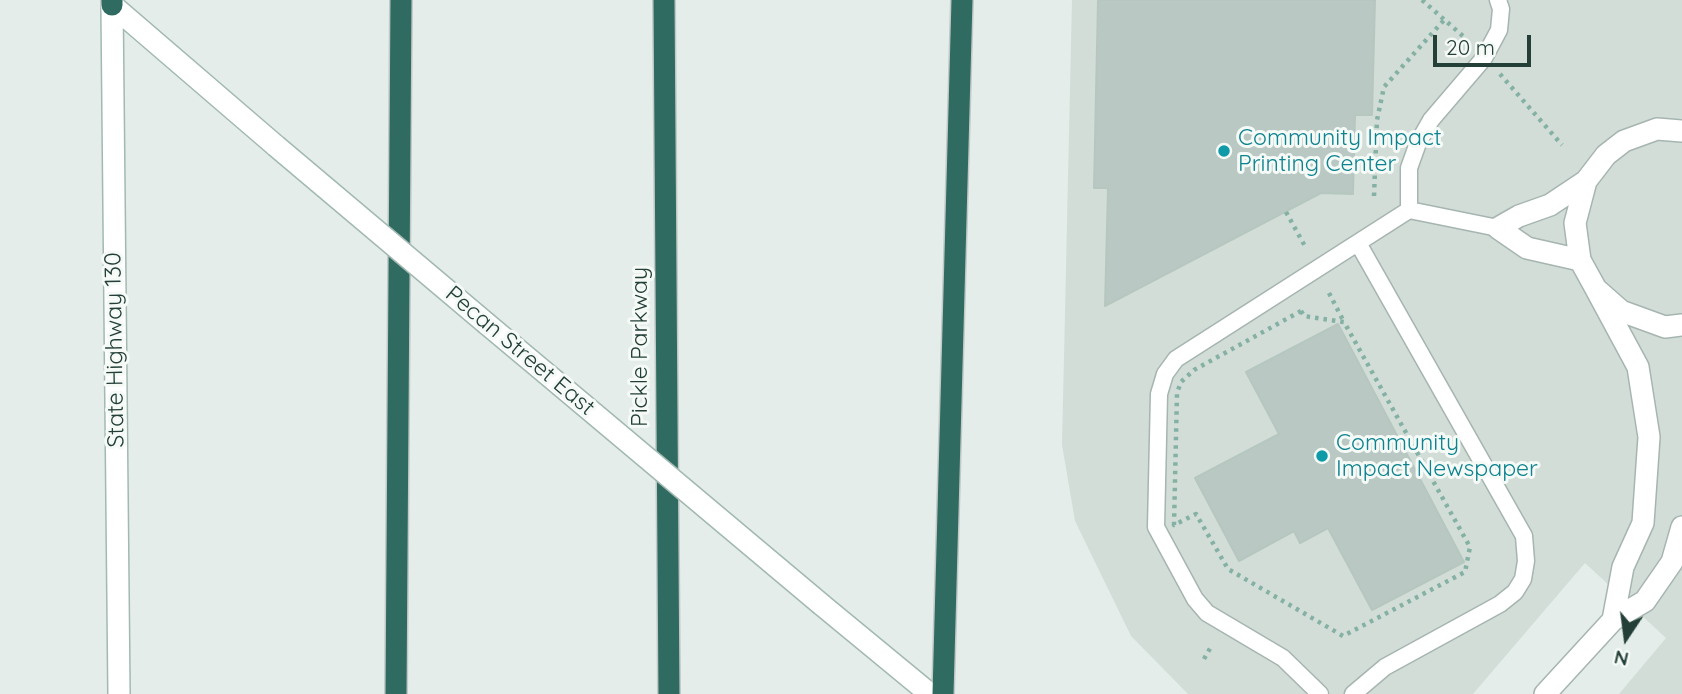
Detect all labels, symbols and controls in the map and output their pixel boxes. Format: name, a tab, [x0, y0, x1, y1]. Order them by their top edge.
scale bar	[1437, 21, 1535, 65]
text: 20 m	[1446, 34, 1495, 60]
place label: Community Impact Printing Center	[1238, 124, 1442, 178]
marker: Community Impact Printing Center	[1216, 143, 1232, 159]
street label: State Highway 130	[99, 252, 131, 448]
street label: Pickle Parkway	[626, 267, 654, 427]
street label: Pecan Street East	[440, 280, 600, 422]
place label: Community Impact Newspaper	[1336, 429, 1538, 483]
marker: Community Impact Newspaper	[1314, 448, 1330, 464]
north arrow	[1591, 603, 1661, 673]
text: N	[1612, 645, 1631, 672]

